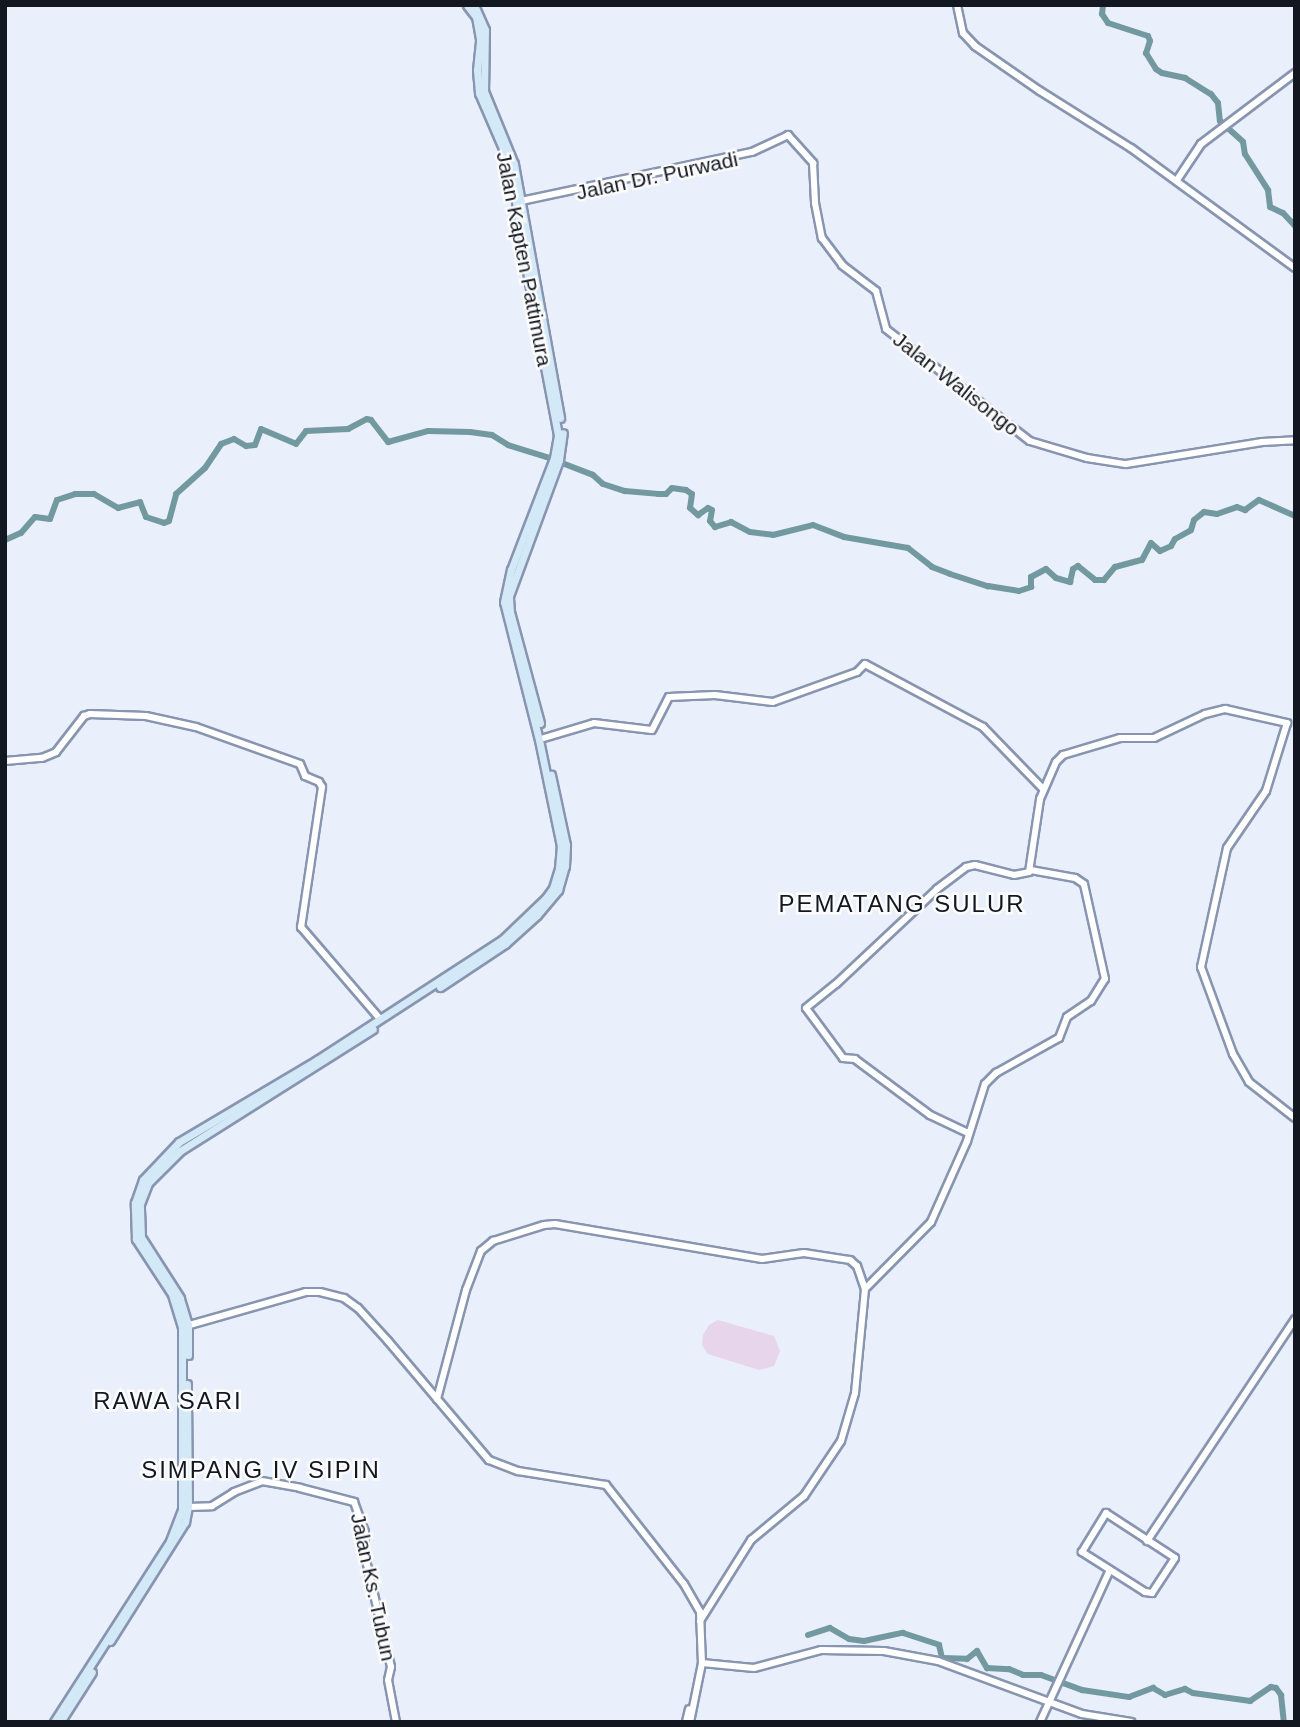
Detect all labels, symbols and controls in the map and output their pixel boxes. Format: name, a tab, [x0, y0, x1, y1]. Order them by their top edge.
street label: Jalan Dr. Purwadi	[574, 147, 740, 205]
street label: Jalan Kapten Pattimura	[491, 149, 557, 369]
street label: Jalan Walisongo	[888, 327, 1024, 441]
district label: PEMATANG SULUR	[780, 890, 1024, 918]
district label: RAWA SARI	[94, 1387, 242, 1415]
district label: SIMPANG IV SIPIN	[143, 1456, 379, 1484]
street label: Jalan Ks. Tubun	[345, 1511, 401, 1663]

